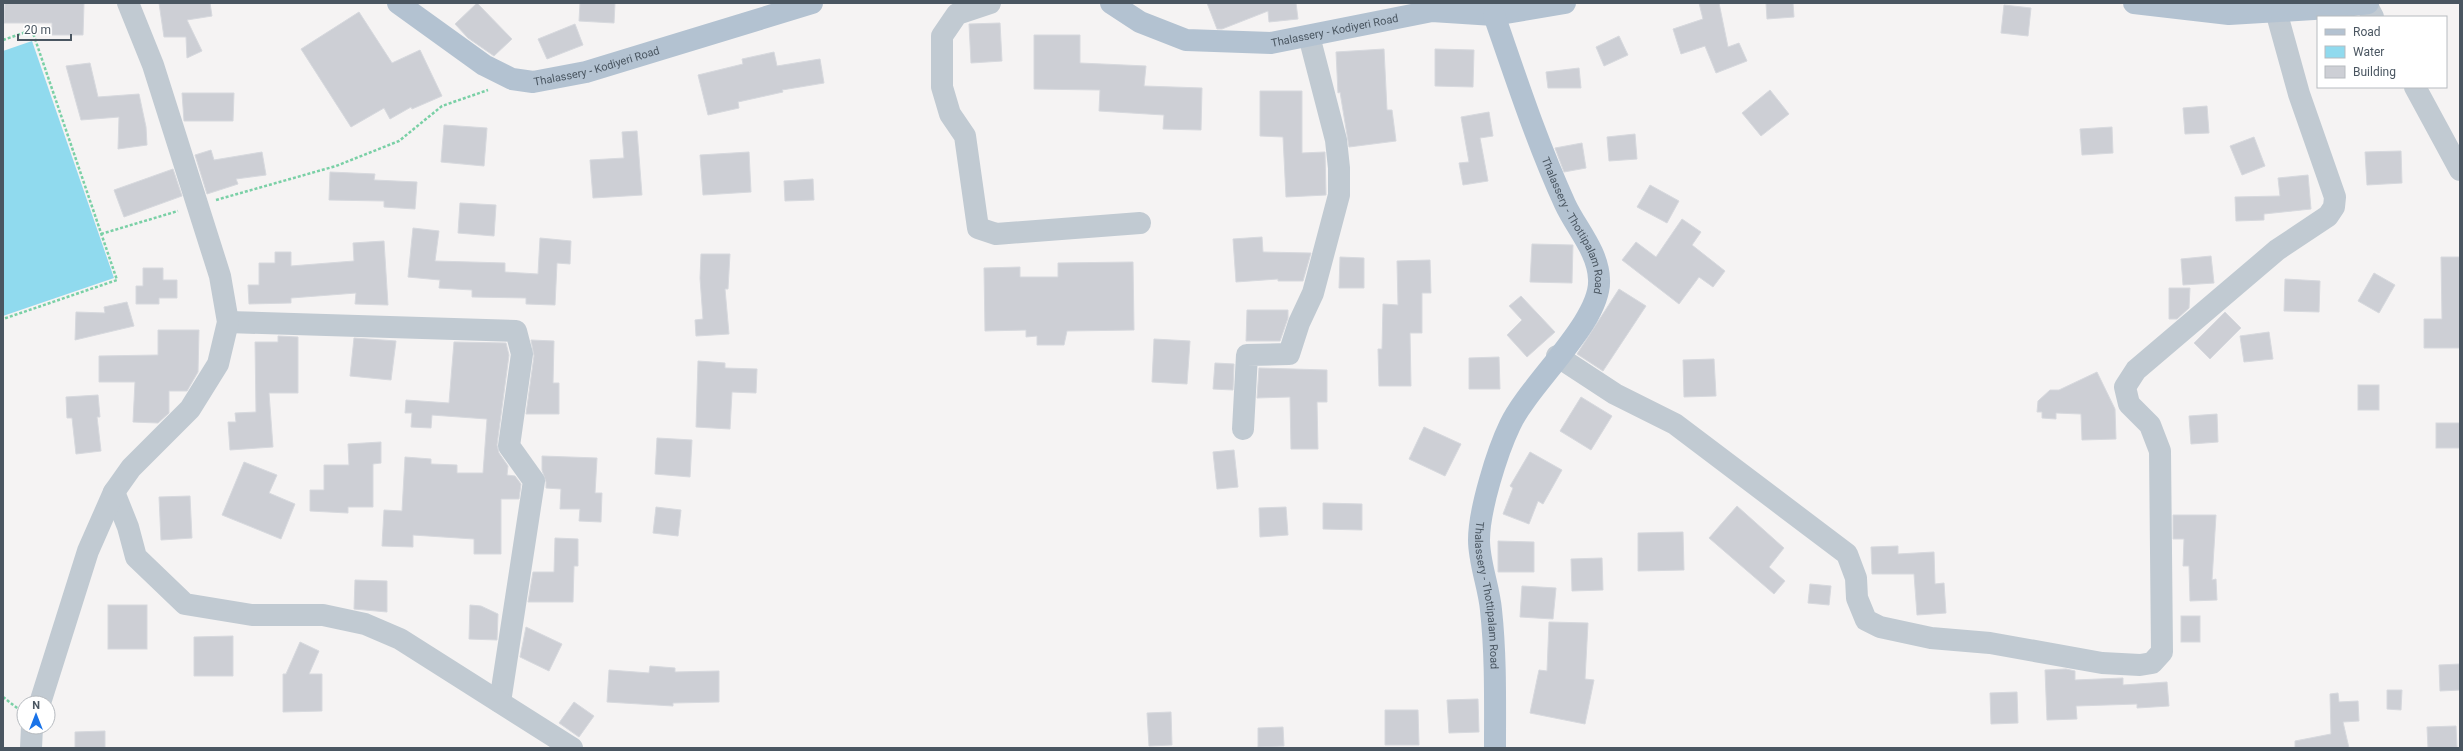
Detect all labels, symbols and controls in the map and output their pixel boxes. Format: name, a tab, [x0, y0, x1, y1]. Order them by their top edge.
street label: Thalassery - Kodiyeri Road	[1270, 12, 1399, 50]
scale bar	[18, 16, 71, 42]
legend	[2317, 16, 2447, 88]
text: 20 m	[24, 23, 51, 37]
text: Road	[2353, 25, 2381, 39]
street label: Thalassery - Kodiyeri Road	[533, 44, 661, 89]
text: Water	[2353, 45, 2384, 59]
text: Building	[2353, 65, 2396, 79]
street label: Thalassery - Thottipalam Road	[1539, 155, 1605, 296]
street label: Thalassery - Thottipalam Road	[1472, 521, 1501, 669]
north arrow	[16, 695, 56, 735]
text: N	[32, 699, 40, 712]

